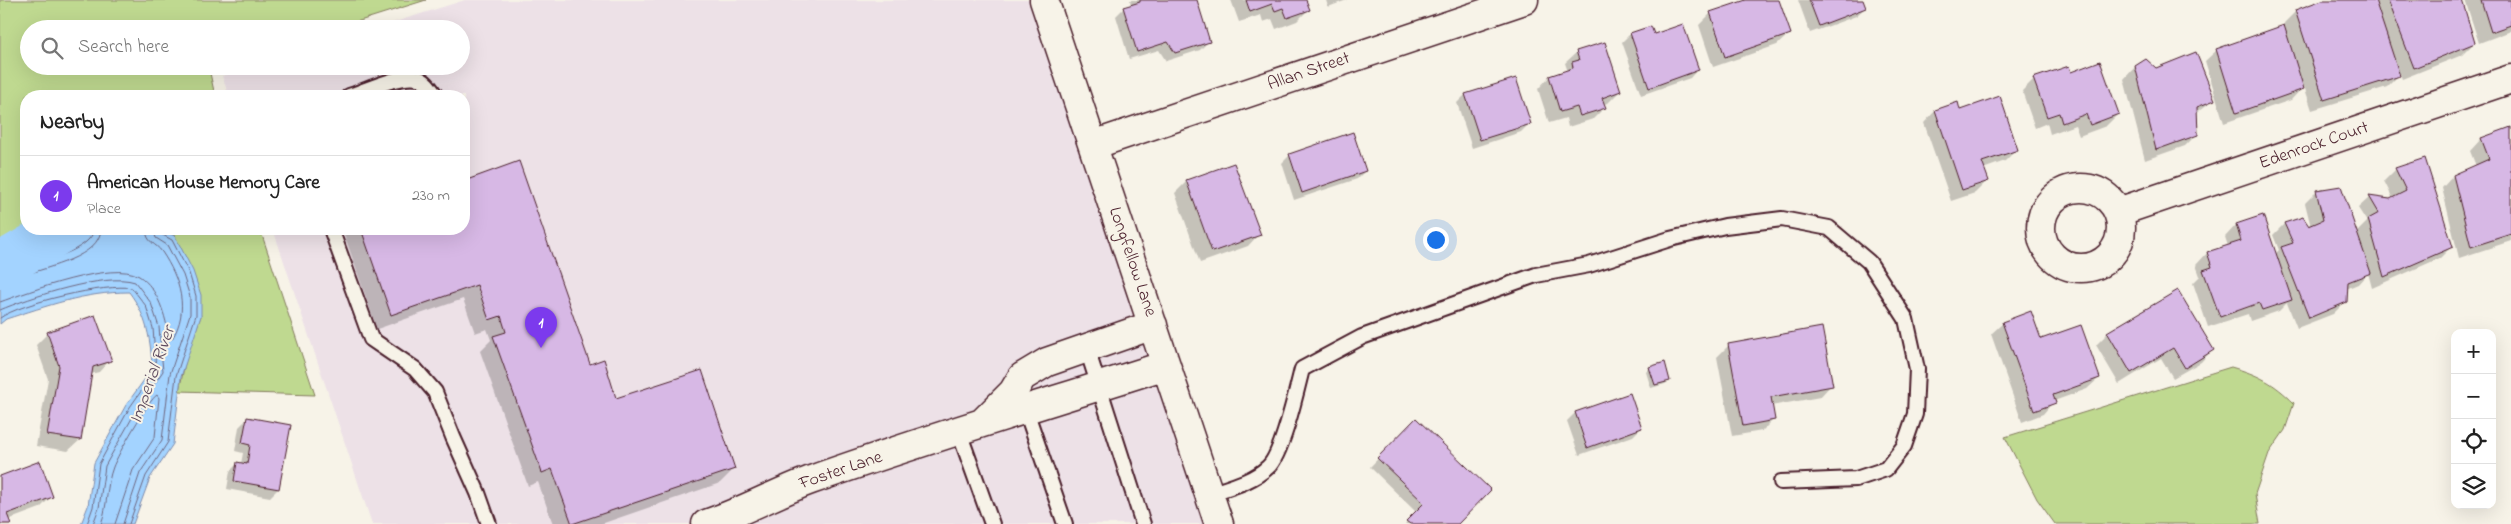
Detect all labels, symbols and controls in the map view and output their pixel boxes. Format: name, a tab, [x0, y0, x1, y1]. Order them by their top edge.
search box	[20, 20, 470, 75]
icon: search	[38, 34, 66, 62]
text: Search here	[78, 34, 169, 61]
street label: Allan Street	[1264, 46, 1354, 98]
text: Nearby	[40, 108, 104, 138]
street label: Edenrock Court	[2256, 115, 2372, 177]
text: American House Memory Care	[87, 170, 320, 197]
text: 1	[53, 184, 59, 208]
text: 230 m	[412, 184, 450, 208]
text: Place	[87, 197, 121, 221]
street label: Longfellow Lane	[1100, 204, 1163, 322]
your location	[1423, 227, 1449, 253]
pin: 1	[525, 307, 557, 348]
water label: Imperial River	[123, 321, 184, 427]
map controls	[2451, 329, 2496, 509]
button: +	[2451, 329, 2496, 374]
button: −	[2451, 374, 2496, 419]
button: locate	[2451, 419, 2496, 464]
street label: Foster Lane	[795, 444, 887, 498]
button: layers	[2451, 464, 2496, 509]

